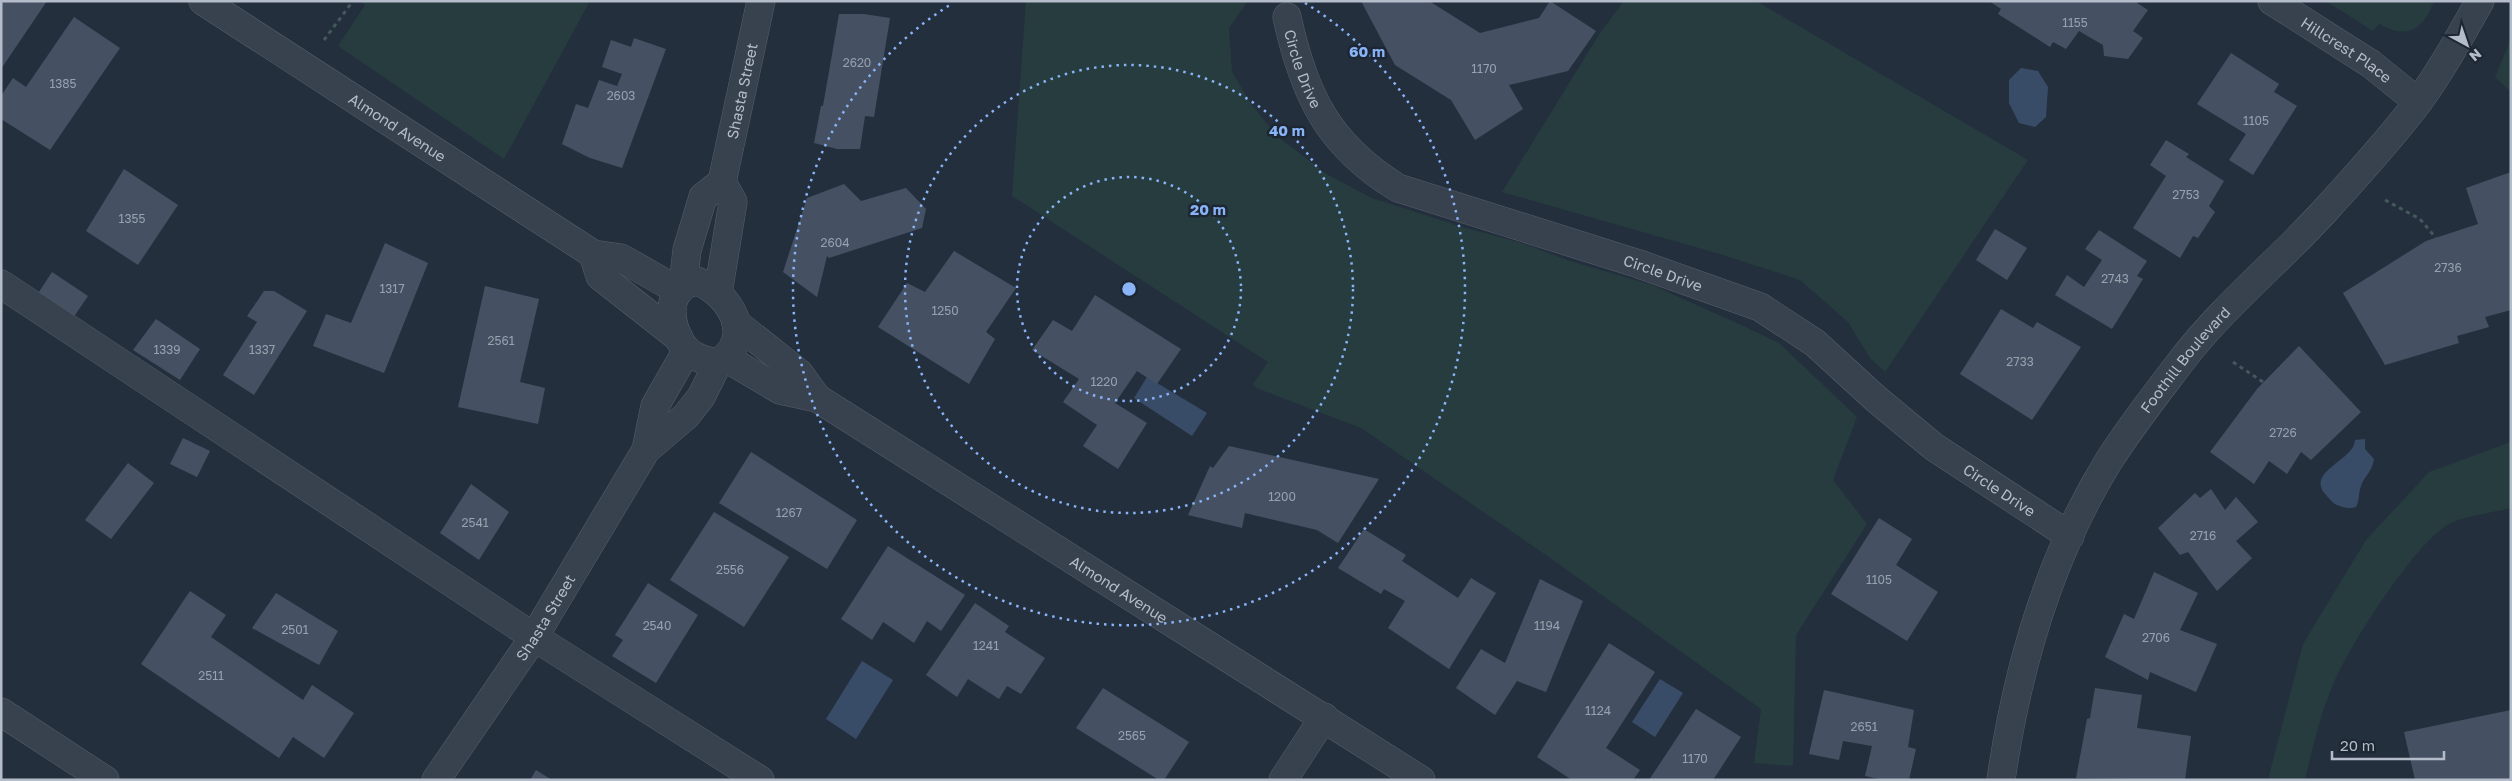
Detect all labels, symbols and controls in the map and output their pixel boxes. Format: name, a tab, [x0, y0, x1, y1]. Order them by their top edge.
street label: Hillcrest Place	[2298, 13, 2396, 86]
house number: 1155	[2062, 15, 2088, 30]
north arrow	[2442, 20, 2492, 70]
street label: Circle Drive	[1281, 28, 1326, 111]
street label: Shasta Street	[723, 41, 761, 141]
text: 60 m	[1349, 42, 1385, 60]
text: N	[2466, 45, 2485, 65]
house number: 2620	[843, 55, 871, 70]
house number: 1170	[1471, 61, 1497, 76]
house number: 1385	[49, 76, 77, 91]
house number: 2603	[607, 88, 635, 103]
street label: Almond Avenue	[346, 89, 450, 165]
house number: 1105	[2243, 113, 2269, 128]
text: 40 m	[1269, 121, 1305, 139]
house number: 2753	[2172, 187, 2200, 202]
text: 20 m	[1190, 200, 1226, 218]
house number: 1355	[119, 211, 145, 226]
house number: 2604	[821, 235, 849, 250]
street label: Circle Drive	[1621, 251, 1705, 295]
house number: 2736	[2434, 260, 2462, 275]
house number: 2743	[2101, 271, 2129, 286]
centre of rings	[1120, 280, 1138, 298]
house number: 1317	[379, 281, 405, 296]
house number: 1250	[931, 303, 959, 318]
street label: Foothill Boulevard	[2136, 303, 2233, 416]
house number: 2561	[487, 333, 515, 348]
house number: 1339	[153, 342, 181, 357]
house number: 1337	[249, 342, 275, 357]
house number: 2733	[2006, 354, 2034, 369]
house number: 1220	[1090, 374, 1118, 389]
house number: 2726	[2269, 425, 2297, 440]
street label: Circle Drive	[1960, 460, 2039, 520]
house number: 1200	[1268, 489, 1296, 504]
house number: 1267	[776, 505, 802, 520]
house number: 2541	[461, 515, 489, 530]
house number: 2716	[2190, 528, 2216, 543]
street label: Almond Avenue	[1067, 551, 1171, 627]
house number: 2556	[716, 562, 744, 577]
street label: Shasta Street	[512, 571, 579, 664]
house number: 1105	[1866, 572, 1892, 587]
house number: 2540	[643, 618, 671, 633]
house number: 1194	[1534, 618, 1560, 633]
house number: 2501	[281, 622, 309, 637]
house number: 2706	[2142, 630, 2170, 645]
house number: 1241	[973, 638, 999, 653]
house number: 2511	[198, 668, 224, 683]
house number: 1124	[1585, 703, 1611, 718]
house number: 2651	[1850, 719, 1878, 734]
house number: 2565	[1118, 728, 1146, 743]
scale bar	[2332, 728, 2444, 760]
text: 20 m	[2340, 736, 2375, 754]
house number: 1170	[1682, 751, 1708, 766]

